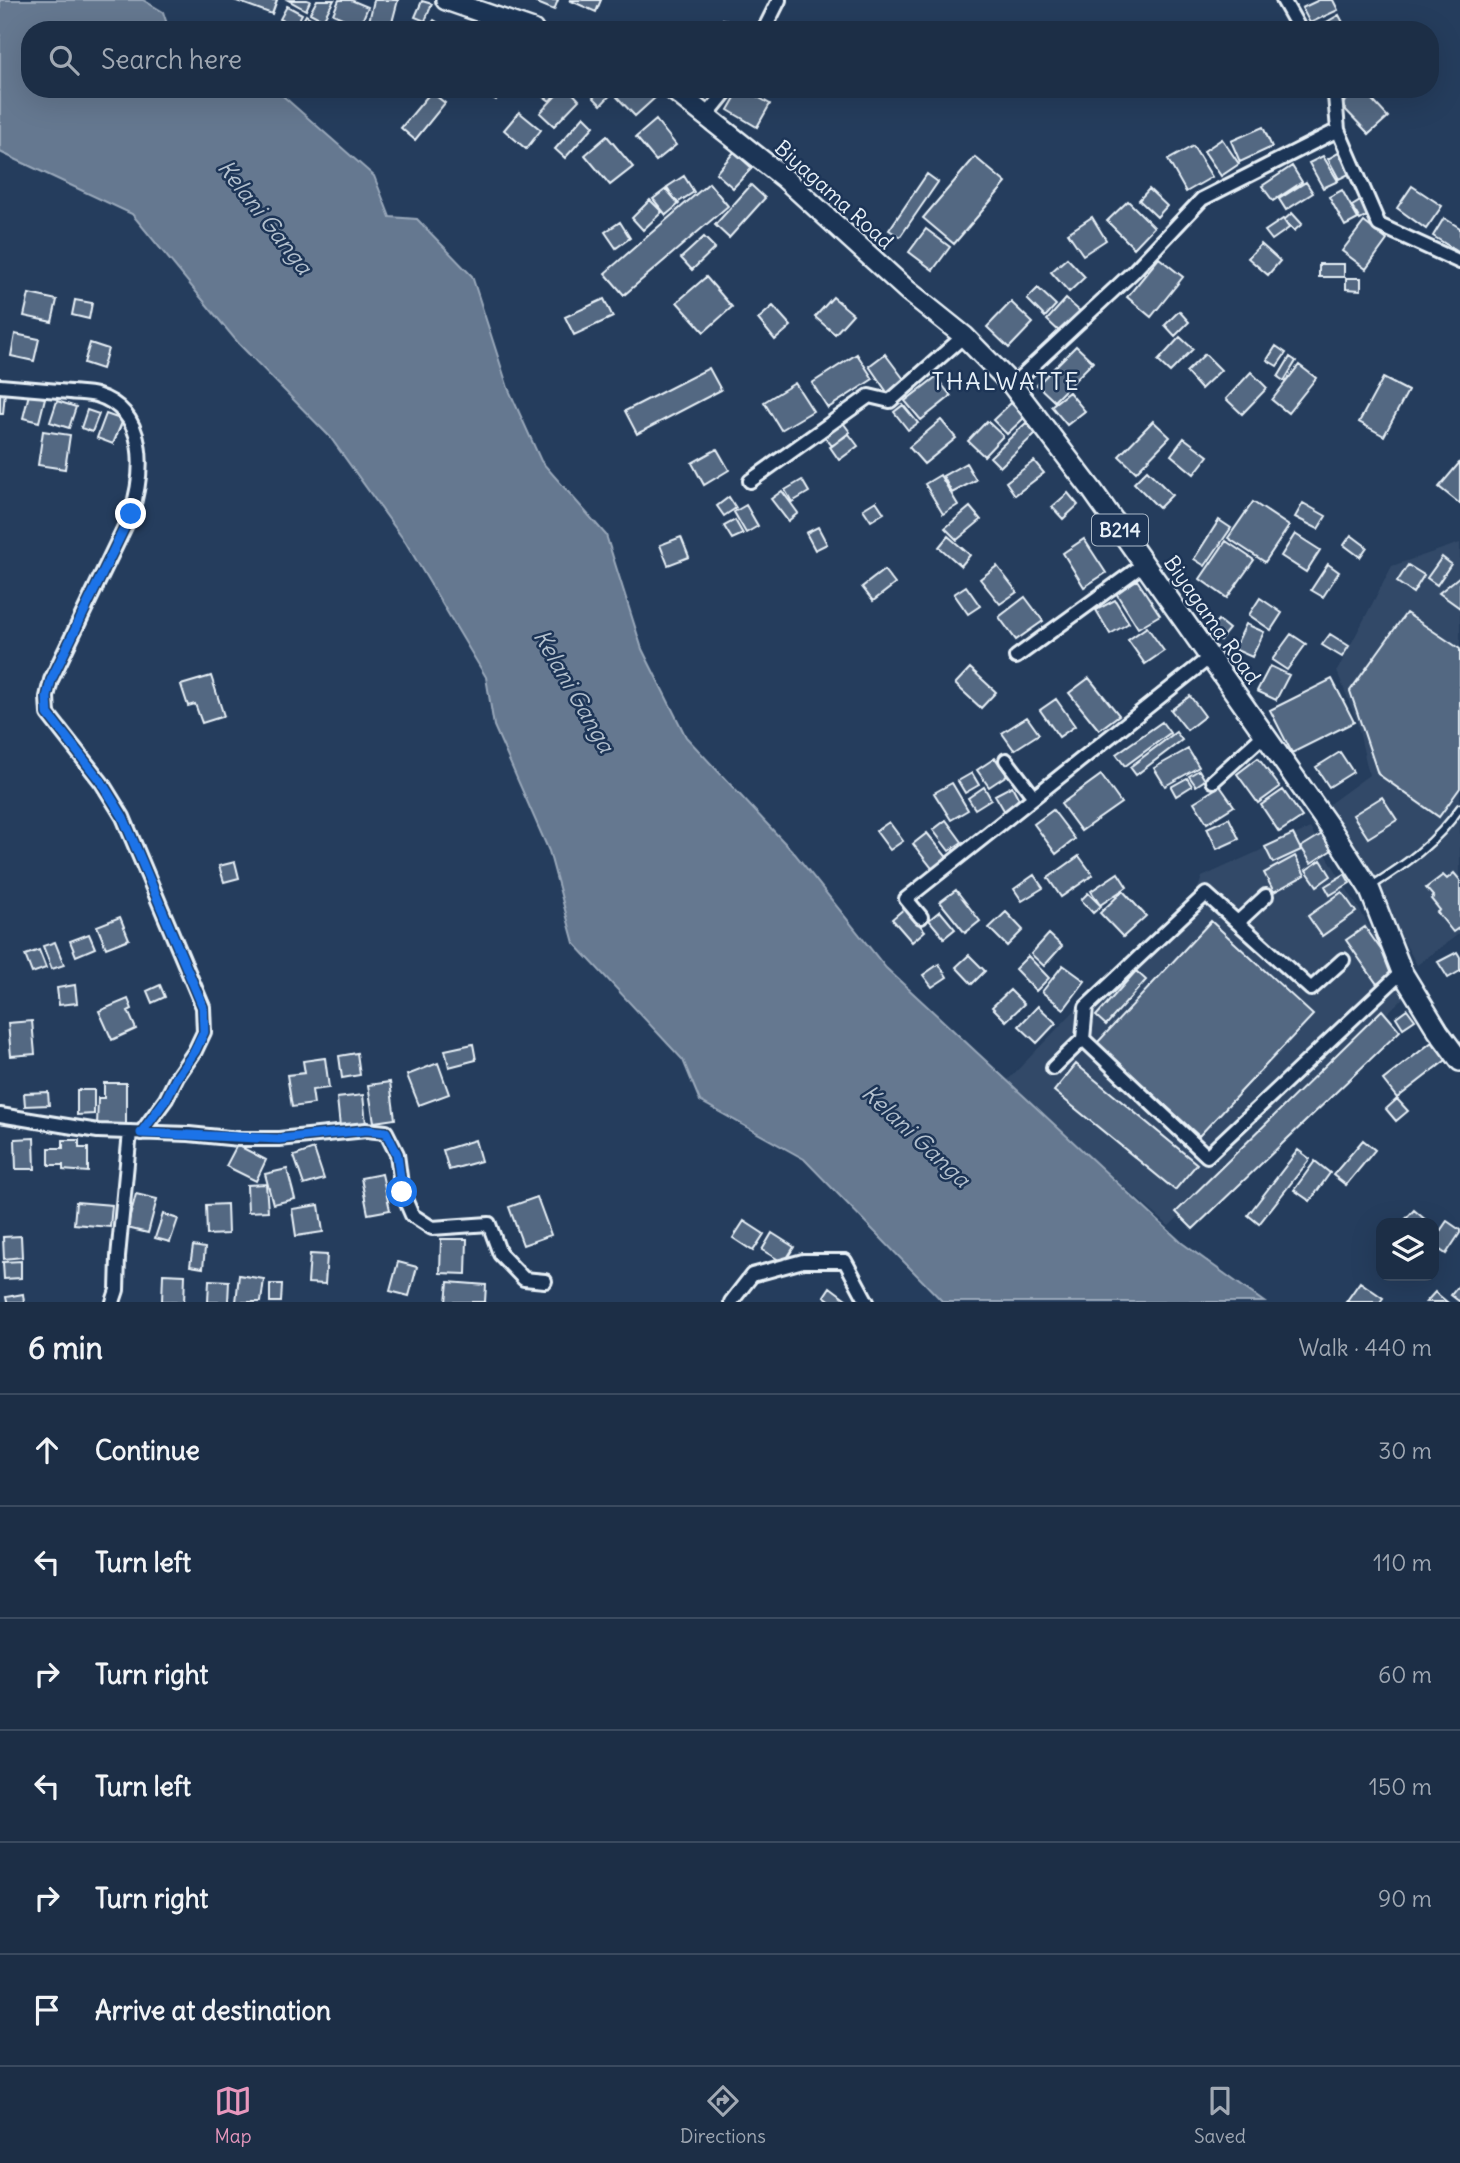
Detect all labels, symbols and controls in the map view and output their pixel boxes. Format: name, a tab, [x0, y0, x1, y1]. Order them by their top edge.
search box	[21, 21, 1439, 98]
icon: search	[45, 41, 83, 79]
text: Search here	[101, 43, 242, 76]
street label: Biyagama Road	[769, 134, 899, 255]
water label: Kelani Ganga	[212, 154, 320, 281]
district label: THALWATTE	[931, 366, 1081, 396]
route end	[115, 498, 146, 529]
road number: B214	[1092, 514, 1148, 545]
street label: Biyagama Road	[1158, 550, 1267, 689]
water label: Kelani Ganga	[528, 624, 622, 759]
water label: Kelani Ganga	[856, 1078, 978, 1194]
route start	[386, 1176, 417, 1207]
map controls	[1376, 1218, 1439, 1281]
button: layers	[1376, 1218, 1439, 1281]
text: 6 min	[28, 1329, 103, 1367]
text: Walk · 440 m	[1298, 1333, 1432, 1362]
icon: ahead	[28, 1431, 66, 1469]
text: Continue	[95, 1434, 200, 1467]
text: 30 m	[1378, 1436, 1432, 1465]
icon: left	[28, 1543, 66, 1581]
text: Turn left	[95, 1546, 191, 1579]
text: 110 m	[1373, 1548, 1432, 1577]
icon: right	[28, 1655, 66, 1693]
text: Turn right	[95, 1658, 208, 1691]
text: 60 m	[1378, 1660, 1432, 1689]
icon: left	[28, 1767, 66, 1805]
text: Turn left	[95, 1770, 191, 1803]
text: 150 m	[1369, 1772, 1432, 1801]
icon: right	[28, 1879, 66, 1917]
text: Turn right	[95, 1882, 208, 1915]
text: 90 m	[1378, 1884, 1432, 1913]
icon: arrive	[28, 1991, 66, 2029]
text: Arrive at destination	[95, 1994, 331, 2027]
tab: Map	[214, 2082, 252, 2148]
tab: Directions	[680, 2082, 766, 2148]
tab: Saved	[1194, 2082, 1246, 2148]

